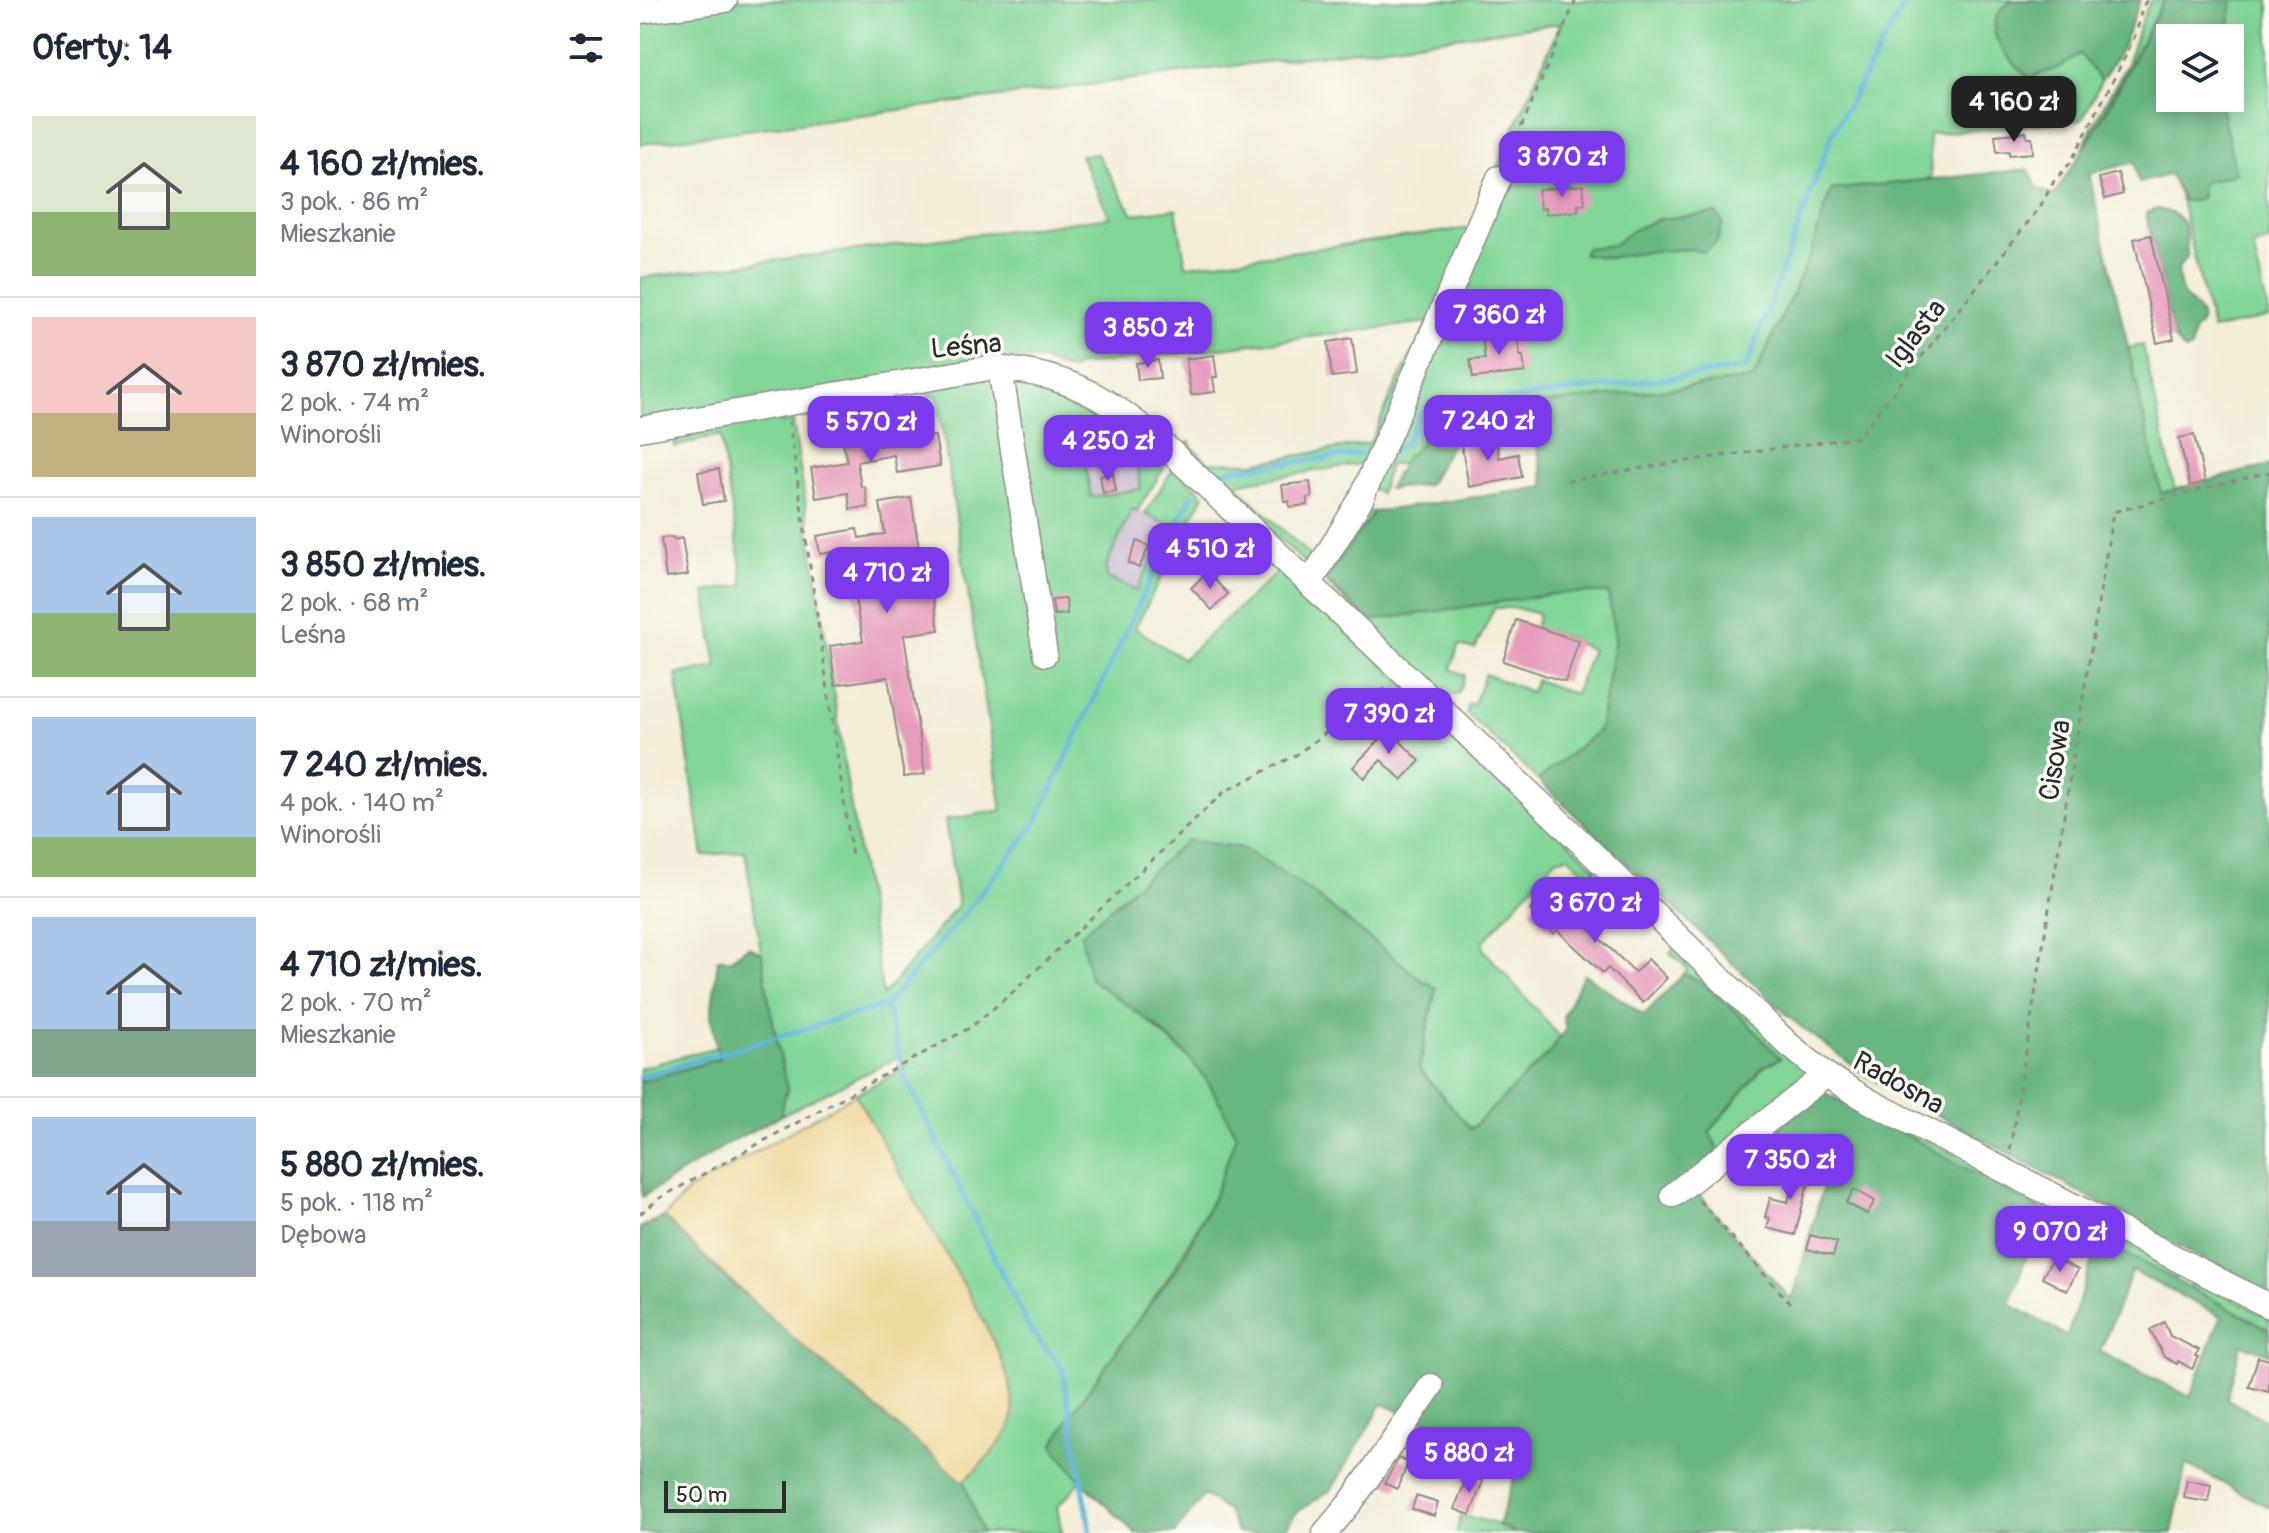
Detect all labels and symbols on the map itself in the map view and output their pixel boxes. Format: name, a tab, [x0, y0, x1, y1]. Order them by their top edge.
pin: 4 160 zł	[1931, 76, 2097, 144]
pin: 3 870 zł	[1479, 131, 1645, 199]
pin: 7 360 zł	[1416, 289, 1582, 357]
street label: Iglasta	[1878, 292, 1954, 376]
pin: 3 850 zł	[1065, 302, 1231, 370]
street label: Leśna	[929, 326, 1003, 367]
pin: 7 240 zł	[1405, 395, 1571, 463]
pin: 5 570 zł	[788, 396, 954, 464]
pin: 4 250 zł	[1025, 415, 1191, 483]
pin: 4 510 zł	[1127, 523, 1293, 591]
pin: 4 710 zł	[804, 547, 970, 615]
pin: 7 390 zł	[1306, 688, 1472, 756]
street label: Cisowa	[2032, 717, 2079, 803]
pin: 3 670 zł	[1512, 877, 1678, 945]
street label: Radosna	[1847, 1044, 1950, 1123]
pin: 7 350 zł	[1707, 1134, 1873, 1202]
pin: 9 070 zł	[1977, 1206, 2143, 1274]
pin: 5 880 zł	[1386, 1427, 1552, 1495]
scale bar	[664, 1477, 786, 1513]

